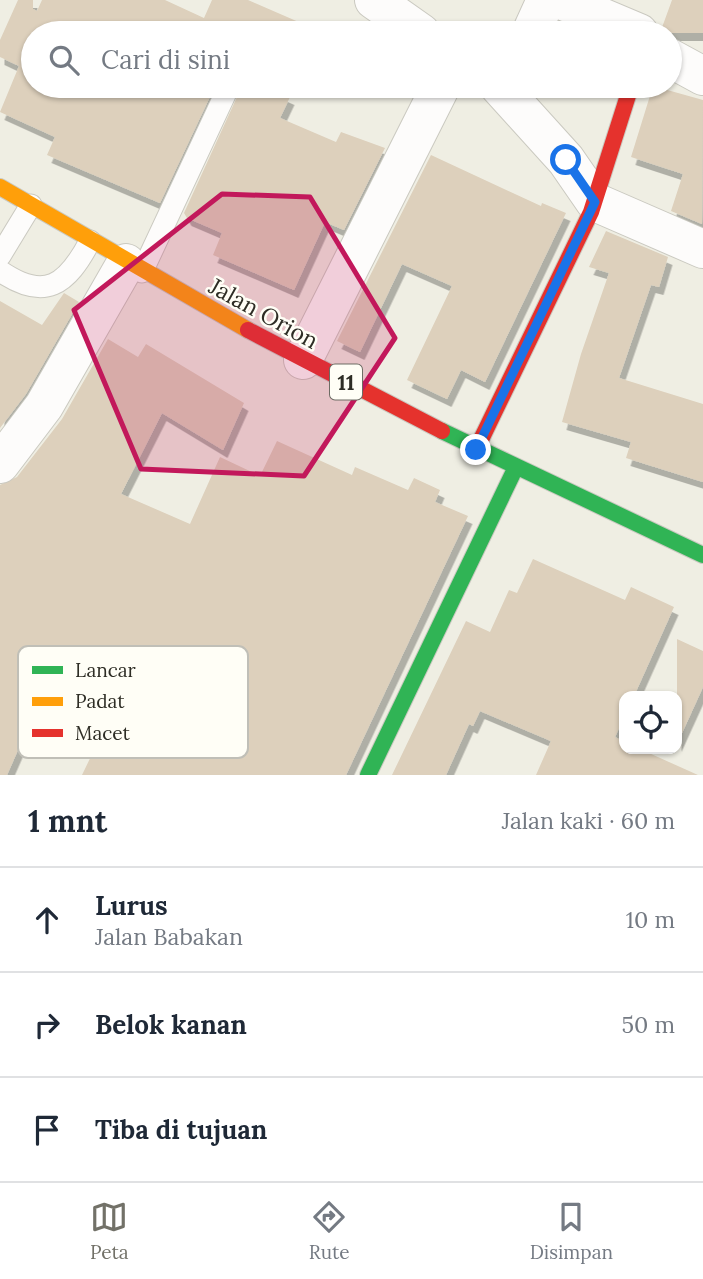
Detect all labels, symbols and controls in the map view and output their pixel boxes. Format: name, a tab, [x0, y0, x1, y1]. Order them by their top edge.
search box	[21, 21, 682, 98]
icon: search	[45, 41, 83, 79]
text: Cari di sini	[101, 43, 230, 76]
route start	[550, 144, 581, 175]
street label: Jalan Orion	[203, 271, 324, 355]
road number: 11	[330, 364, 362, 400]
route end	[460, 434, 491, 465]
legend	[18, 646, 248, 758]
text: Lancar	[75, 658, 137, 682]
text: Padat	[75, 689, 125, 713]
map controls	[619, 691, 682, 754]
button: locate	[619, 691, 682, 754]
text: Macet	[75, 721, 130, 745]
text: 1 mnt	[28, 802, 107, 840]
text: Jalan kaki · 60 m	[502, 806, 675, 835]
text: Lurus	[95, 889, 168, 922]
icon: ahead	[28, 901, 66, 939]
text: 10 m	[626, 905, 675, 934]
text: Jalan Babakan	[95, 922, 243, 951]
icon: right	[28, 1006, 66, 1044]
text: Belok kanan	[95, 1008, 247, 1041]
text: 50 m	[622, 1010, 675, 1039]
icon: arrive	[28, 1111, 66, 1149]
text: Tiba di tujuan	[95, 1113, 267, 1146]
tab: Peta	[90, 1198, 129, 1264]
tab: Rute	[309, 1198, 350, 1264]
tab: Disimpan	[530, 1198, 613, 1264]

